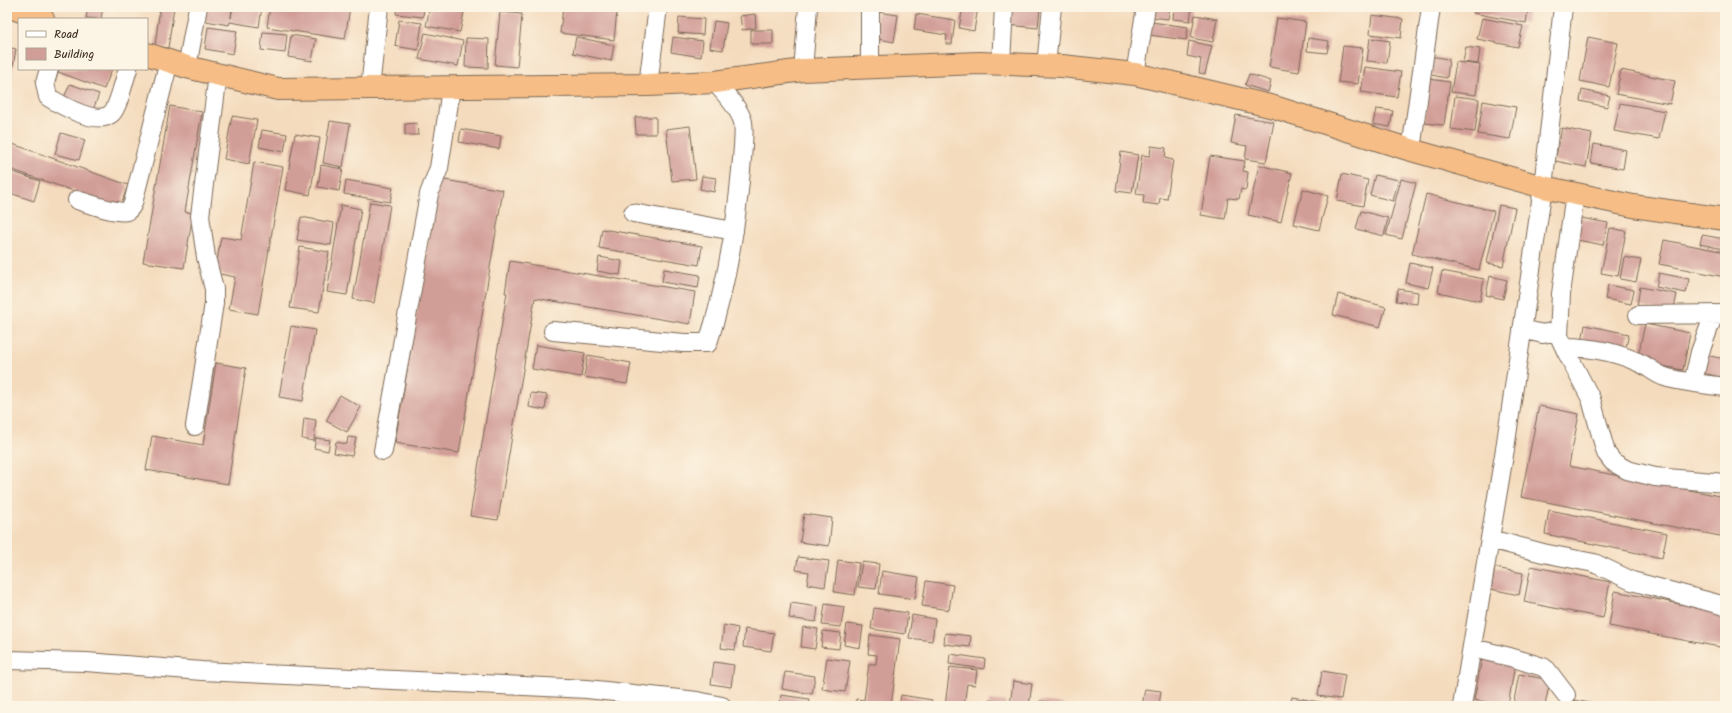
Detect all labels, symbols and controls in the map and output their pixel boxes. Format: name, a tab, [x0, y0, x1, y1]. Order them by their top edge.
legend	[18, 18, 148, 70]
text: Road	[54, 25, 79, 44]
text: Building	[54, 45, 94, 64]

